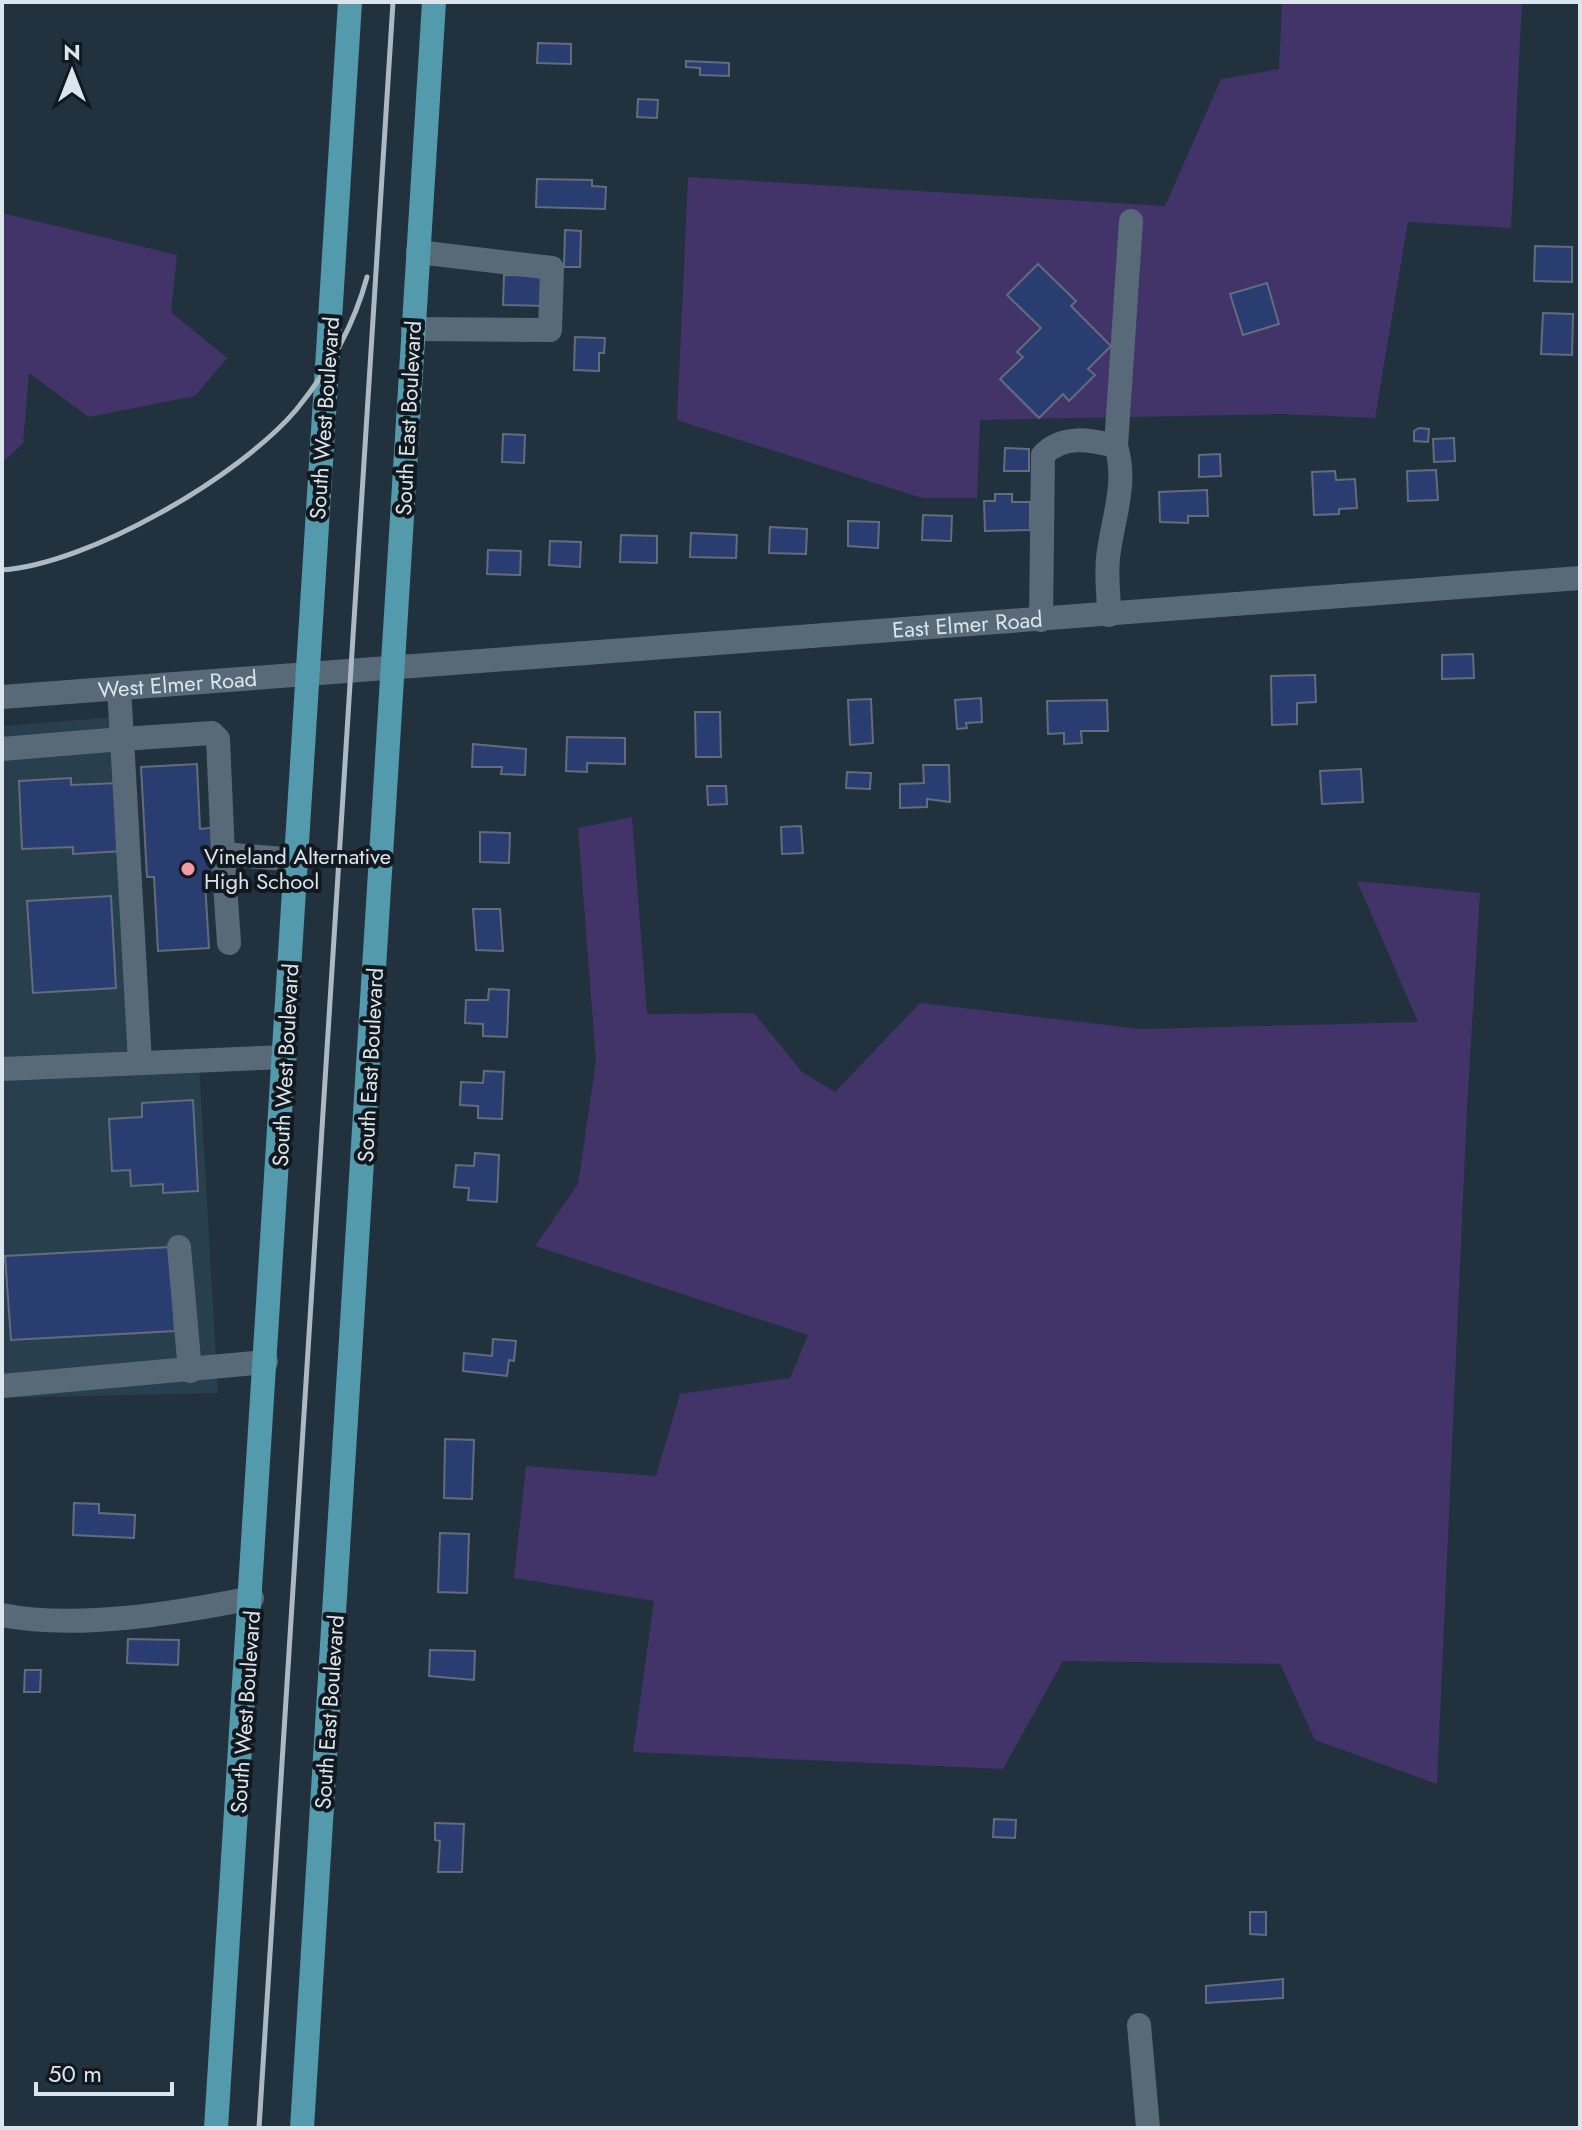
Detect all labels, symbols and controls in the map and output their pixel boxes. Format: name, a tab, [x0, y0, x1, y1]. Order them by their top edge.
north arrow	[32, 32, 112, 112]
text: N	[63, 36, 81, 68]
street label: South West Boulevard	[301, 315, 347, 521]
street label: South East Boulevard	[387, 320, 429, 516]
street label: East Elmer Road	[891, 603, 1044, 646]
street label: West Elmer Road	[97, 662, 258, 706]
place label: Vineland Alternative High School	[204, 840, 391, 897]
marker: Vineland Alternative High School	[179, 860, 197, 878]
street label: South West Boulevard	[264, 963, 306, 1167]
street label: South East Boulevard	[349, 967, 391, 1163]
street label: South West Boulevard	[222, 1609, 268, 1815]
street label: South East Boulevard	[306, 1614, 352, 1810]
scale bar	[36, 2046, 172, 2096]
text: 50 m	[48, 2056, 102, 2091]

